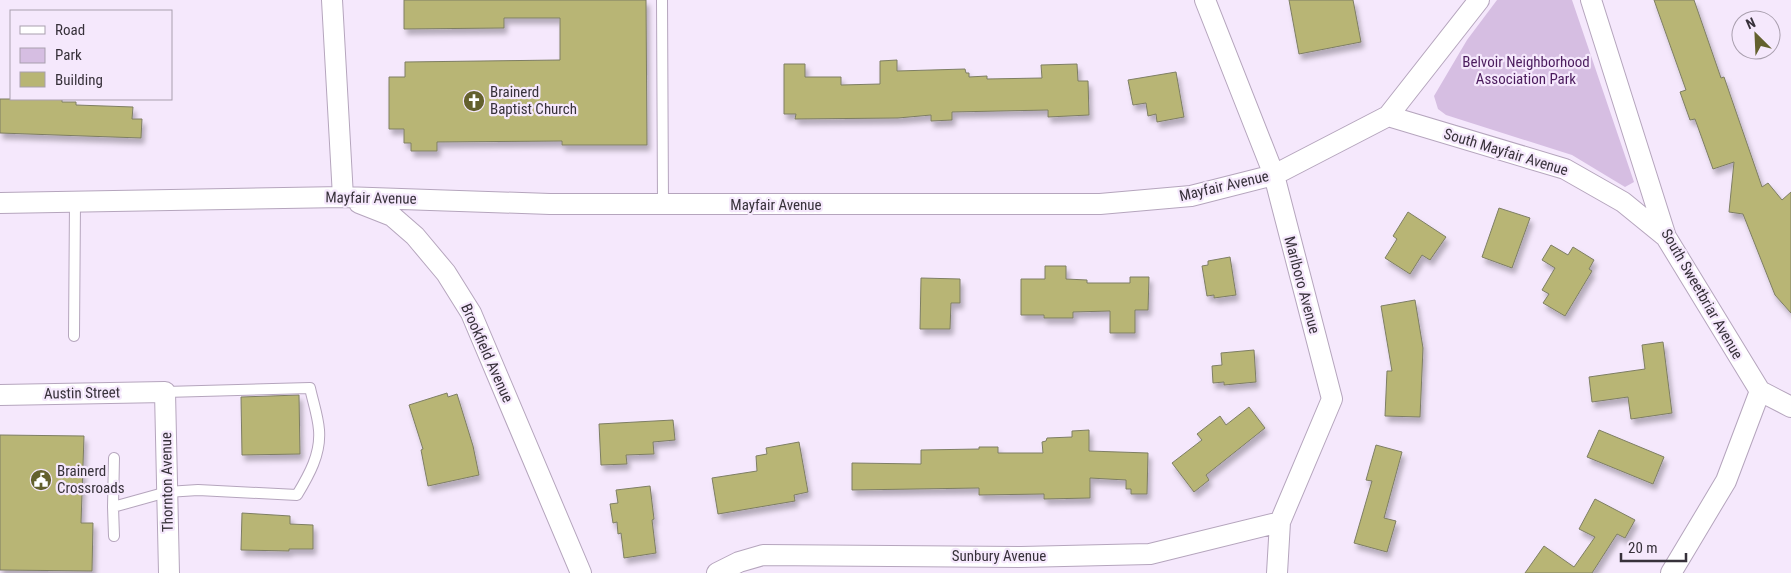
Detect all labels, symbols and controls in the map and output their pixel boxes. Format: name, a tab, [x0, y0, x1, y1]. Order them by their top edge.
legend	[10, 10, 172, 100]
north arrow	[1731, 10, 1781, 60]
text: N	[1744, 14, 1758, 32]
text: Road	[55, 21, 85, 39]
text: Park	[55, 46, 82, 64]
park label: Belvoir Neighborhood Association Park	[1462, 53, 1590, 88]
text: Building	[55, 71, 103, 89]
place label: Brainerd Baptist Church	[490, 83, 577, 118]
church icon: Brainerd Baptist Church	[462, 89, 486, 113]
street label: South Mayfair Avenue	[1442, 125, 1570, 179]
street label: Mayfair Avenue	[1177, 167, 1271, 205]
street label: Mayfair Avenue	[325, 188, 417, 208]
street label: Mayfair Avenue	[730, 196, 822, 214]
street label: South Sweetbriar Avenue	[1657, 226, 1747, 362]
street label: Marlboro Avenue	[1280, 234, 1324, 336]
street label: Brookfield Avenue	[457, 301, 517, 405]
street label: Austin Street	[44, 383, 120, 403]
street label: Thornton Avenue	[157, 432, 177, 532]
place label: Brainerd Crossroads	[57, 462, 125, 497]
public building icon: Brainerd Crossroads	[29, 468, 53, 492]
scale bar	[1621, 530, 1686, 562]
text: 20 m	[1628, 539, 1658, 557]
street label: Sunbury Avenue	[952, 547, 1046, 565]

